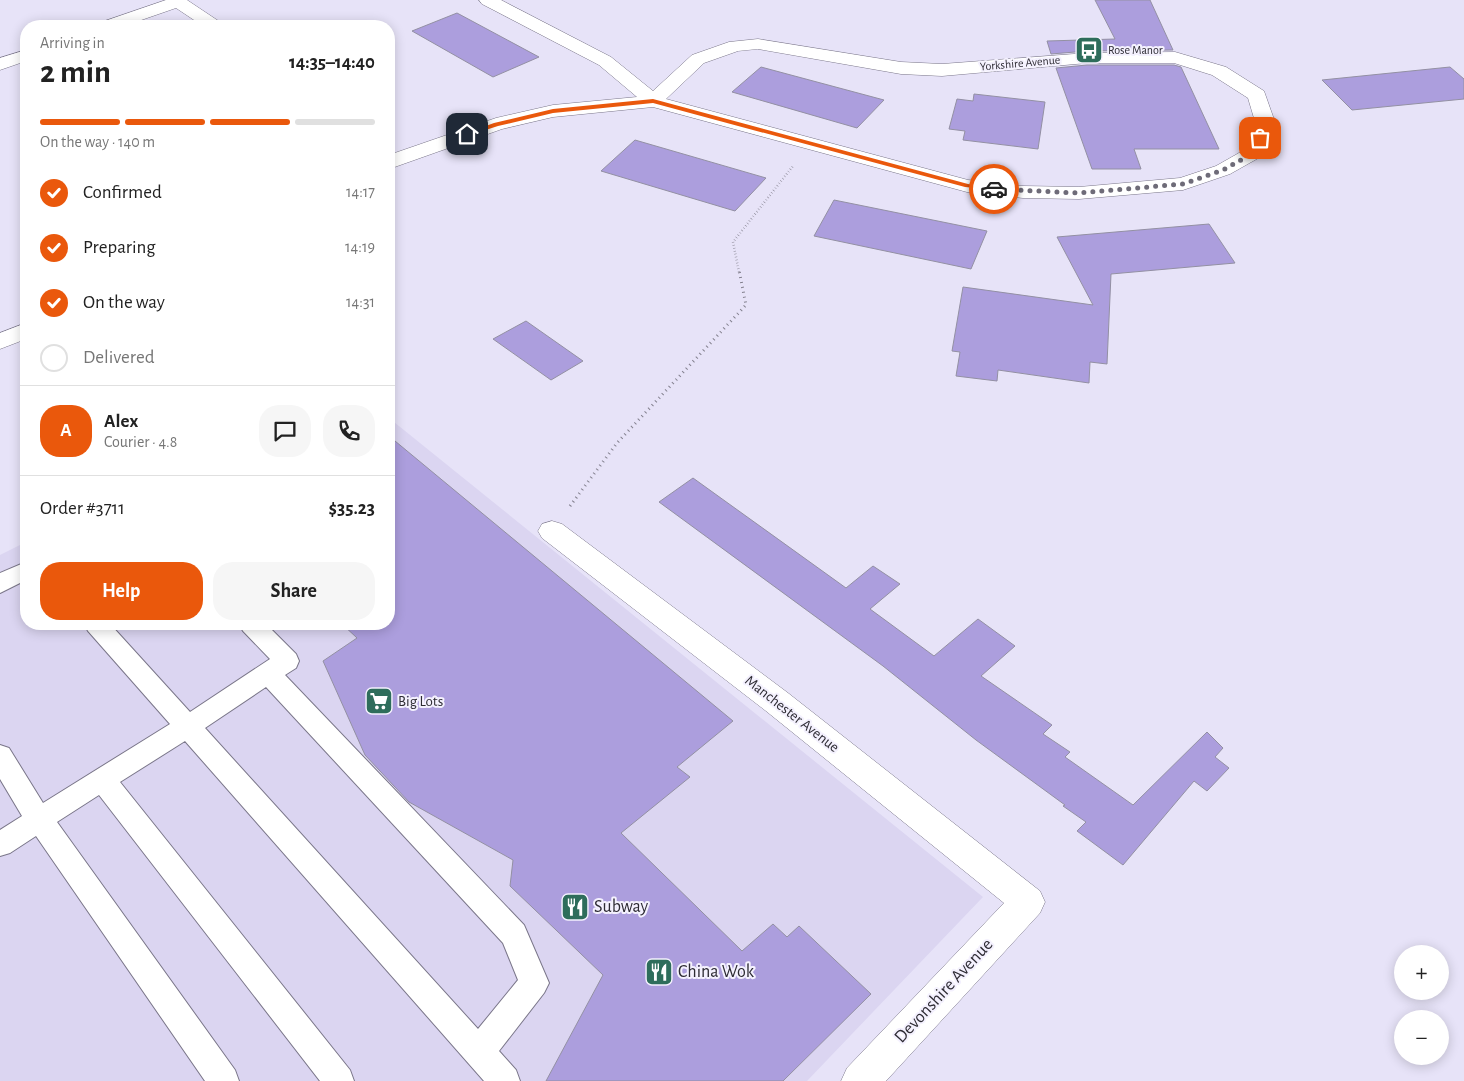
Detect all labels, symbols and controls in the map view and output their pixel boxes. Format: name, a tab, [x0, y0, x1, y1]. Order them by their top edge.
text: Arriving in	[40, 35, 105, 51]
bus stop icon: Rose Manor	[1074, 35, 1104, 65]
place label: Rose Manor	[1108, 44, 1163, 56]
text: 14:35–14:40	[289, 53, 375, 72]
street label: Yorkshire Avenue	[979, 54, 1061, 72]
text: 2 min	[40, 56, 111, 88]
pin	[446, 113, 488, 155]
pin	[1239, 117, 1281, 159]
icon: home	[453, 120, 481, 148]
icon: bag	[1246, 124, 1274, 152]
text: On the way · 140 m	[40, 134, 155, 150]
courier	[969, 164, 1019, 214]
icon: car	[980, 175, 1008, 203]
icon: check	[40, 179, 68, 207]
text: Confirmed	[83, 183, 162, 202]
text: 14:17	[346, 184, 375, 200]
icon: check	[40, 234, 68, 262]
text: Preparing	[83, 238, 156, 257]
text: 14:19	[345, 239, 375, 255]
icon: check	[40, 289, 68, 317]
text: On the way	[83, 293, 165, 312]
text: 14:31	[346, 294, 375, 310]
text: Delivered	[83, 348, 155, 367]
button: chat	[259, 405, 311, 457]
button: phone	[323, 405, 375, 457]
text: Alex	[104, 412, 138, 431]
text: A	[60, 421, 72, 440]
text: Courier · 4.8	[104, 434, 177, 450]
text: Order #3711	[40, 499, 125, 518]
text: $35.23	[329, 499, 375, 518]
button: Help	[40, 562, 203, 620]
button: Share	[213, 562, 375, 620]
street label: Manchester Avenue	[742, 673, 842, 755]
supermarket icon: Big Lots	[364, 686, 394, 716]
place label: Big Lots	[398, 694, 443, 709]
restaurant icon: Subway	[560, 892, 590, 922]
place label: Subway	[594, 898, 649, 916]
street label: Devonshire Avenue	[891, 935, 997, 1047]
map controls	[1394, 945, 1449, 1065]
button: +	[1394, 945, 1449, 1000]
restaurant icon: China Wok	[644, 957, 674, 987]
place label: China Wok	[678, 963, 755, 981]
button: −	[1394, 1010, 1449, 1065]

